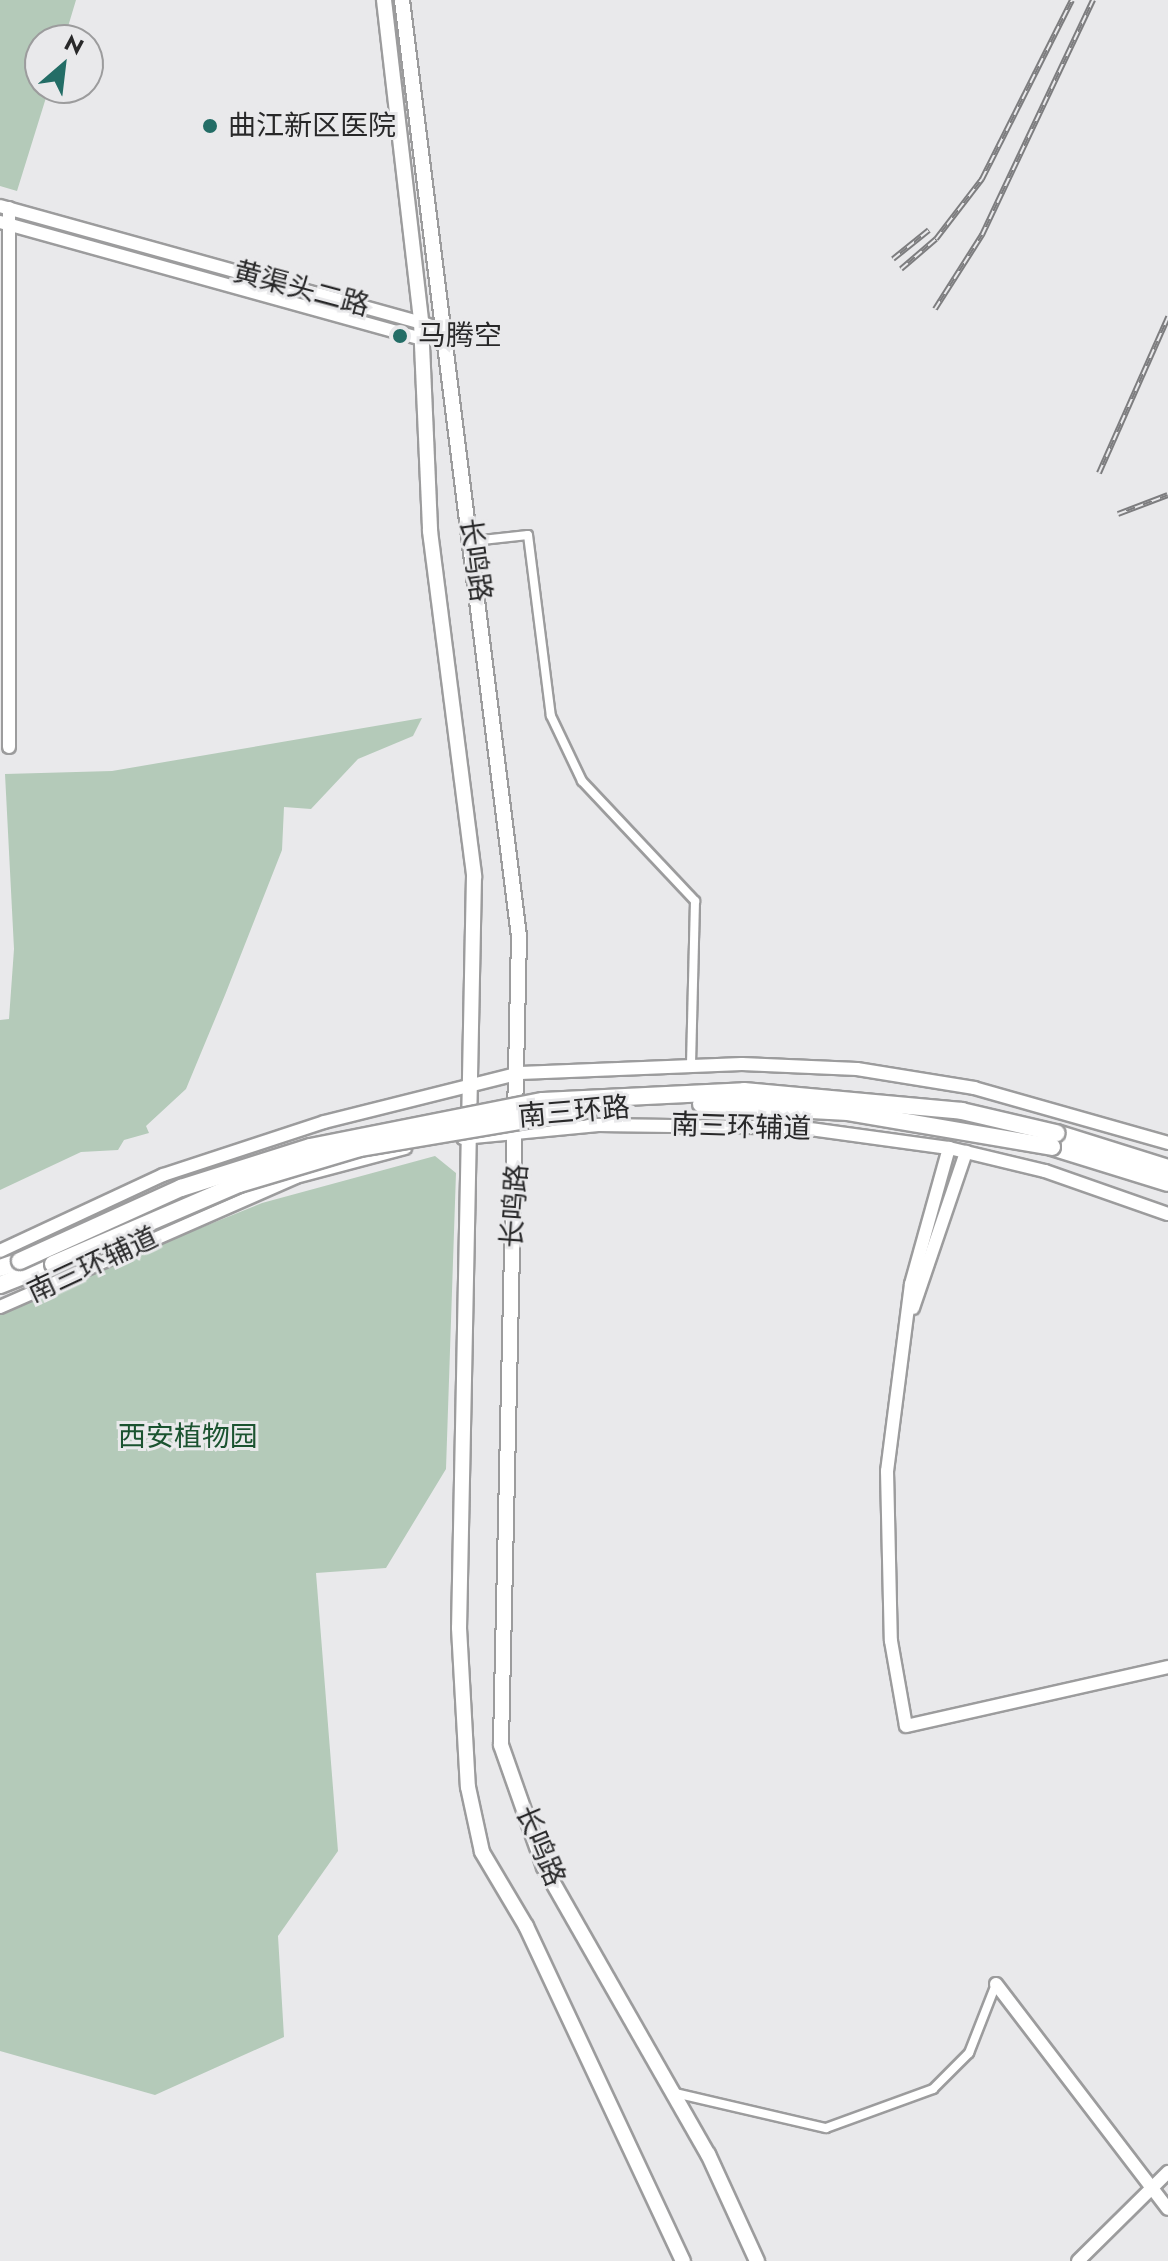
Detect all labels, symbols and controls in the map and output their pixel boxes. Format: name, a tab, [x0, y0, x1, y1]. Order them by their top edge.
north arrow	[24, 24, 104, 104]
text: N	[59, 26, 90, 63]
place label: 曲江新区医院	[228, 109, 396, 143]
marker: 曲江新区医院	[199, 115, 221, 137]
street label: 黄渠头二路	[229, 255, 373, 323]
place label: 马腾空	[418, 319, 502, 353]
marker: 马腾空	[389, 325, 411, 347]
street label: 长鸣路	[453, 516, 497, 604]
street label: 南三环路	[517, 1090, 631, 1134]
street label: 南三环辅道	[670, 1108, 812, 1146]
street label: 长鸣路	[495, 1163, 535, 1249]
street label: 南三环辅道	[22, 1220, 164, 1310]
park label: 西安植物园	[118, 1420, 258, 1454]
street label: 长鸣路	[508, 1801, 572, 1891]

